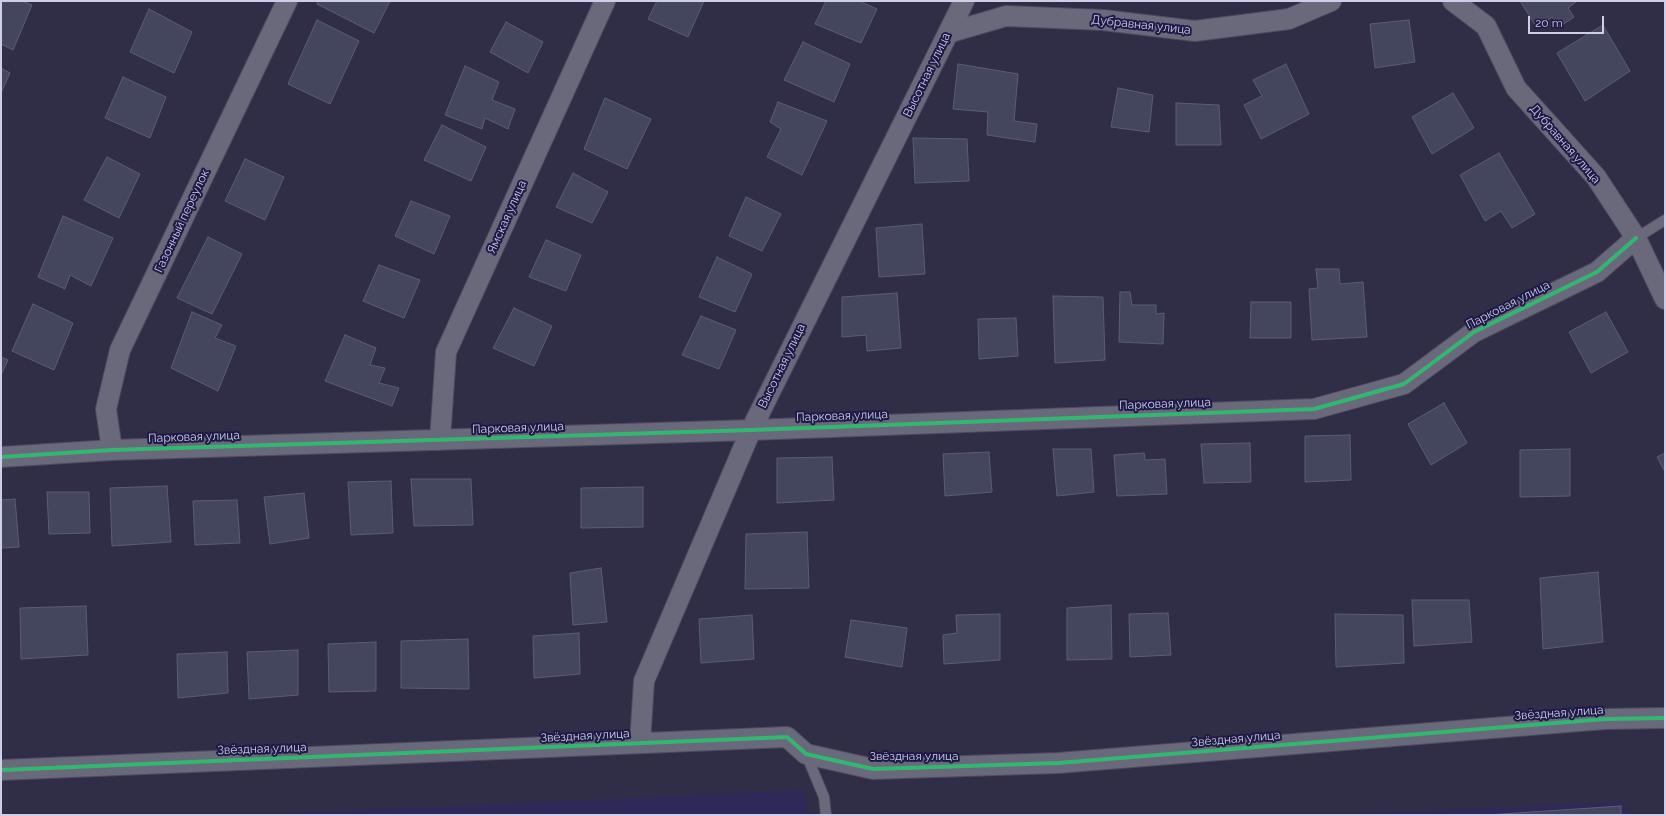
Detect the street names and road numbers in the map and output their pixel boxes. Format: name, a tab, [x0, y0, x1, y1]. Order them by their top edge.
street label: Дубравная улица	[1091, 13, 1191, 37]
street label: Высотная улица	[900, 30, 954, 120]
street label: Дубравная улица	[1527, 102, 1603, 186]
street label: Газонный переулок	[152, 167, 212, 275]
street label: Ямская улица	[484, 178, 530, 256]
street label: Парковая улица	[1464, 278, 1552, 332]
street label: Высотная улица	[755, 321, 809, 411]
street label: Парковая улица	[1119, 395, 1211, 413]
street label: Парковая улица	[796, 407, 888, 425]
street label: Парковая улица	[472, 419, 564, 437]
street label: Парковая улица	[148, 428, 240, 446]
street label: Звёздная улица	[1514, 703, 1604, 723]
street label: Звёздная улица	[540, 726, 630, 746]
street label: Звёздная улица	[1191, 728, 1281, 750]
street label: Звёздная улица	[217, 740, 307, 758]
street label: Звёздная улица	[869, 749, 959, 763]

